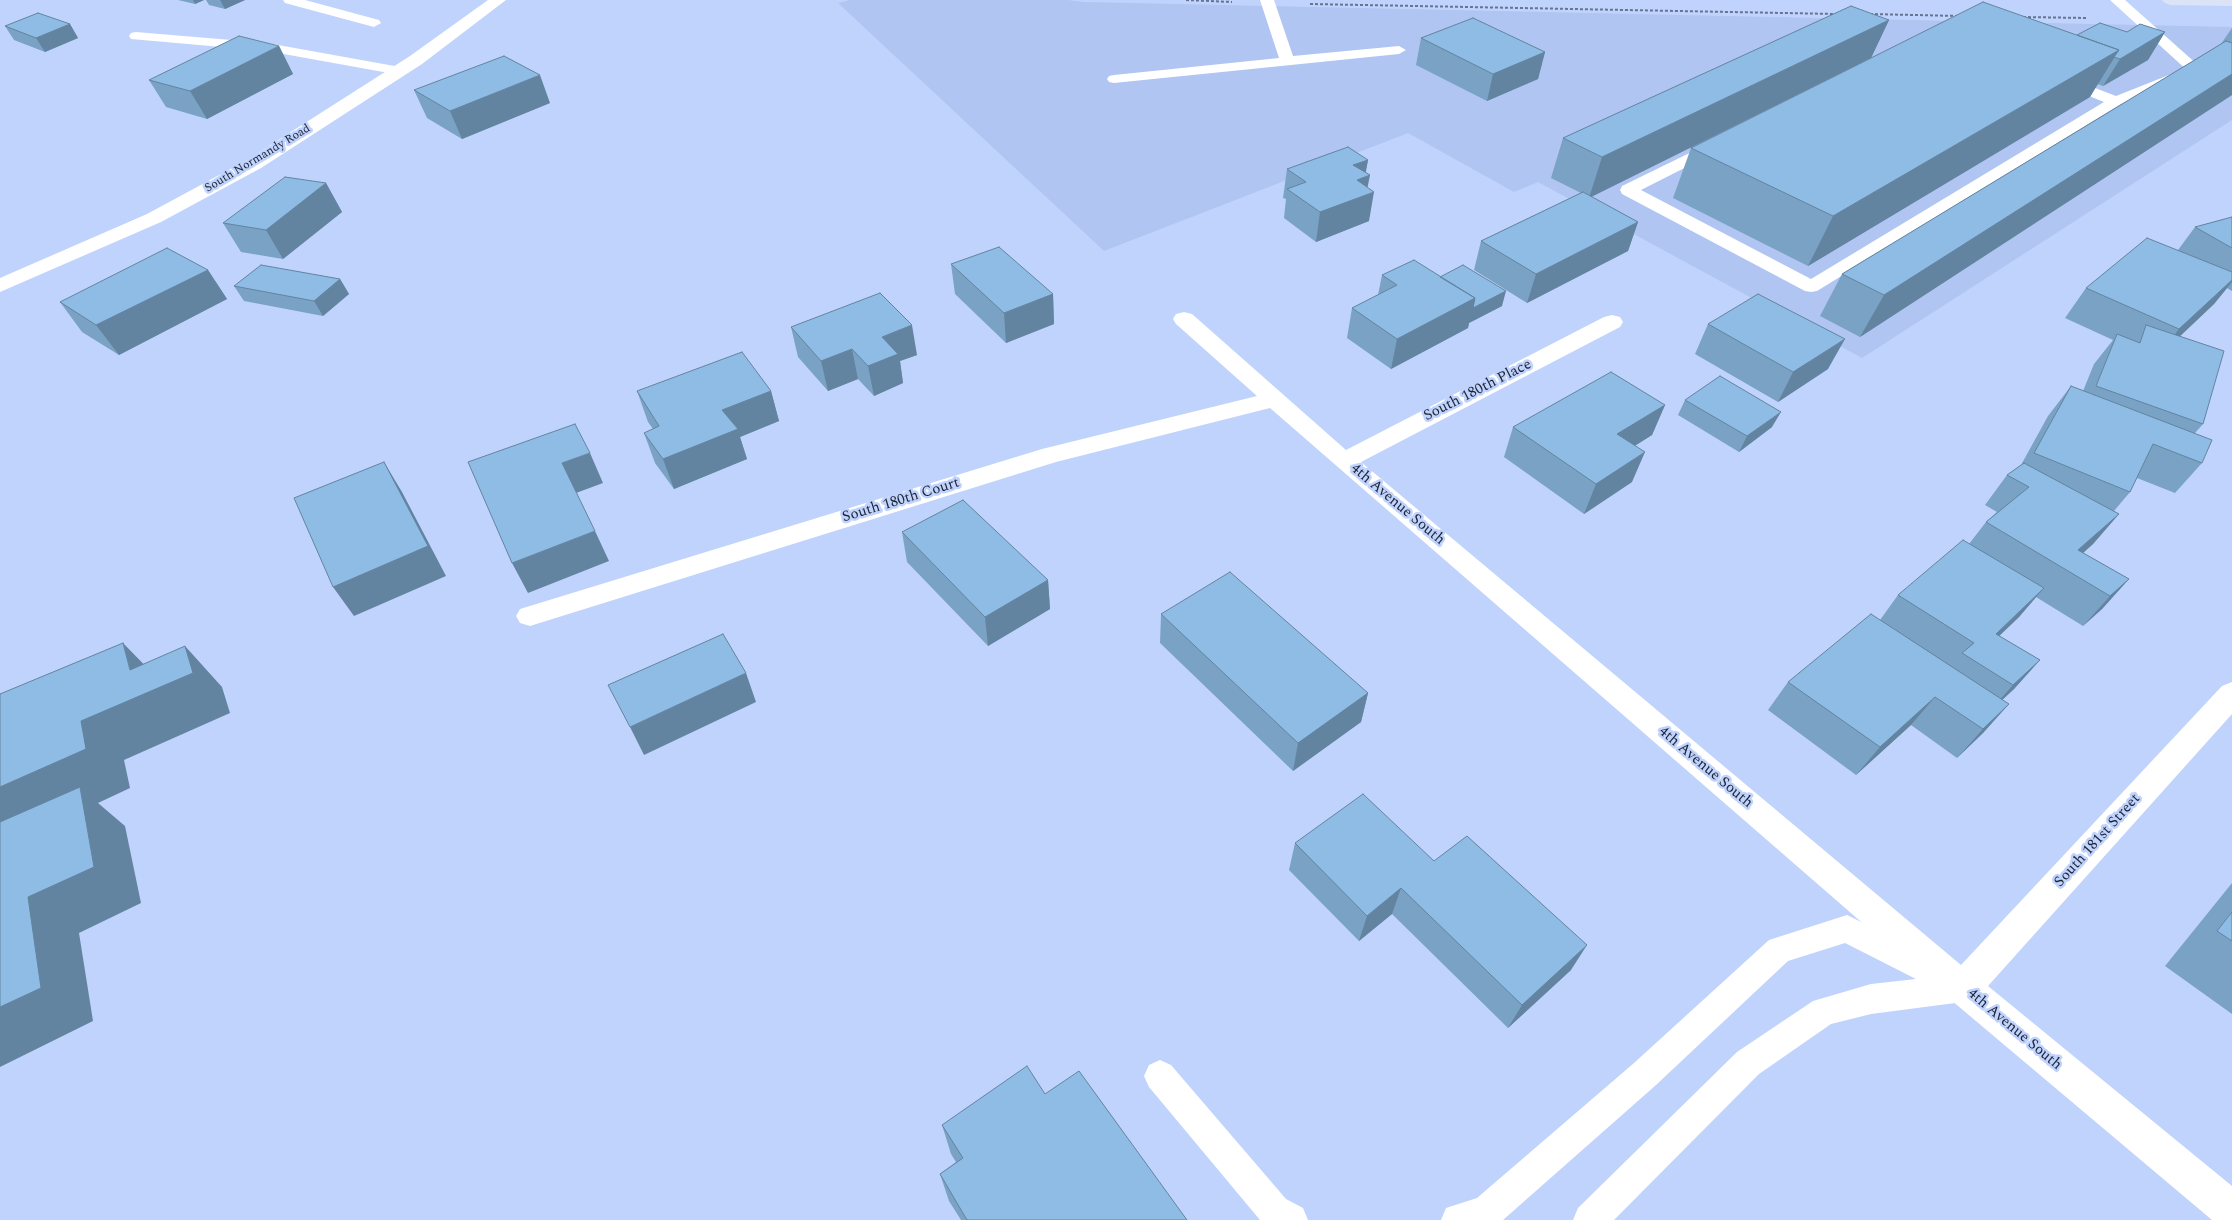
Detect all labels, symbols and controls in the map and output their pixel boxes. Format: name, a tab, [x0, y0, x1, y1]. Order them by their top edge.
street label: South Normandy Road	[203, 122, 313, 196]
street label: South 180th Place	[1421, 356, 1535, 426]
street label: 4th Avenue South	[1346, 460, 1448, 550]
street label: South 180th Court	[840, 475, 962, 527]
street label: 4th Avenue South	[1654, 723, 1756, 813]
street label: South 181st Street	[2051, 790, 2145, 892]
street label: 4th Avenue South	[1963, 985, 2065, 1075]

